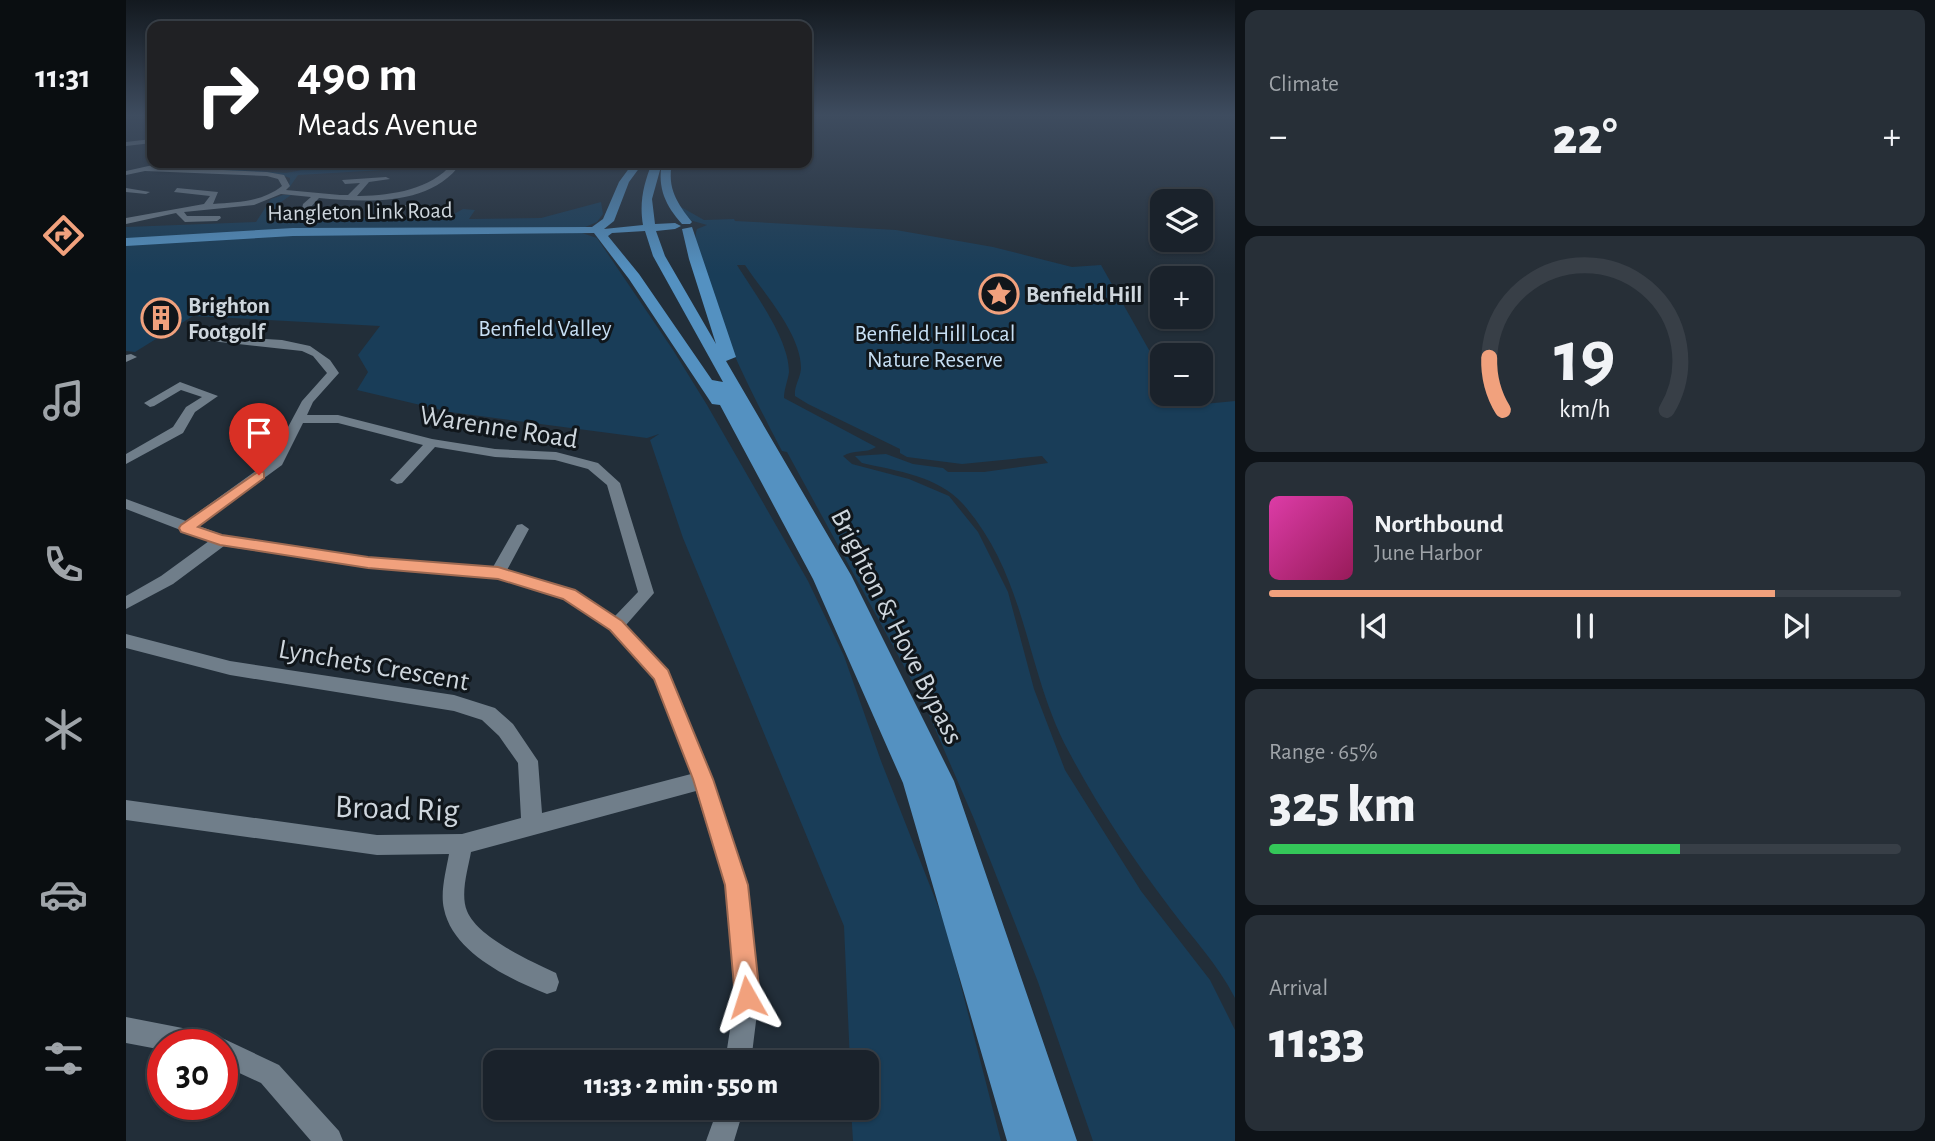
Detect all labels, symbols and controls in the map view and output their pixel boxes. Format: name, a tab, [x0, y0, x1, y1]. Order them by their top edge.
icon: right	[182, 49, 273, 140]
text: 490 m	[297, 51, 418, 100]
text: 11:31	[35, 61, 91, 93]
text: Climate	[1269, 73, 1339, 96]
text: Meads Avenue	[297, 109, 478, 141]
text: 22°	[1552, 111, 1618, 163]
text: −	[1269, 118, 1287, 156]
text: +	[1883, 118, 1901, 156]
map controls	[1150, 189, 1213, 406]
button: layers	[1150, 189, 1213, 252]
street label: Hangleton Link Road	[267, 199, 453, 226]
icon: directions	[39, 211, 88, 260]
button: +	[1150, 266, 1213, 329]
place icon: Benfield Hill	[978, 273, 1020, 315]
place label: Benfield Hill	[1026, 284, 1142, 307]
place label: Brighton Footgolf	[188, 295, 270, 344]
building icon: Brighton Footgolf	[140, 297, 182, 339]
park label: Benfield Valley	[478, 318, 612, 341]
park label: Benfield Hill Local Nature Reserve	[854, 323, 1016, 372]
text: 19	[1554, 323, 1616, 396]
button: −	[1150, 343, 1213, 406]
icon: music	[39, 376, 88, 425]
text: km/h	[1559, 397, 1611, 422]
street label: Warenne Road	[418, 402, 580, 454]
pin	[229, 403, 289, 475]
icon: arrive	[240, 414, 278, 452]
street label: Brighton & Hove Bypass	[825, 505, 968, 749]
text: Northbound	[1374, 511, 1503, 537]
icon: phone	[39, 540, 88, 589]
text: June Harbor	[1374, 542, 1482, 565]
icon: previous	[1355, 607, 1393, 645]
icon: pause	[1566, 607, 1604, 645]
icon: next	[1777, 607, 1815, 645]
street label: Lynchets Crescent	[276, 635, 471, 697]
icon: climate	[39, 705, 88, 754]
text: Range · 65%	[1269, 741, 1378, 764]
text: 325 km	[1269, 779, 1416, 831]
street label: Broad Rig	[334, 791, 460, 828]
icon: car	[39, 870, 88, 919]
position arrow	[710, 960, 784, 1034]
text: Arrival	[1269, 977, 1328, 1000]
text: 11:33	[1269, 1015, 1365, 1067]
speed limit sign: 30	[147, 1029, 238, 1120]
icon: filters	[39, 1034, 88, 1083]
text: 11:33 · 2 min · 550 m	[584, 1072, 778, 1098]

